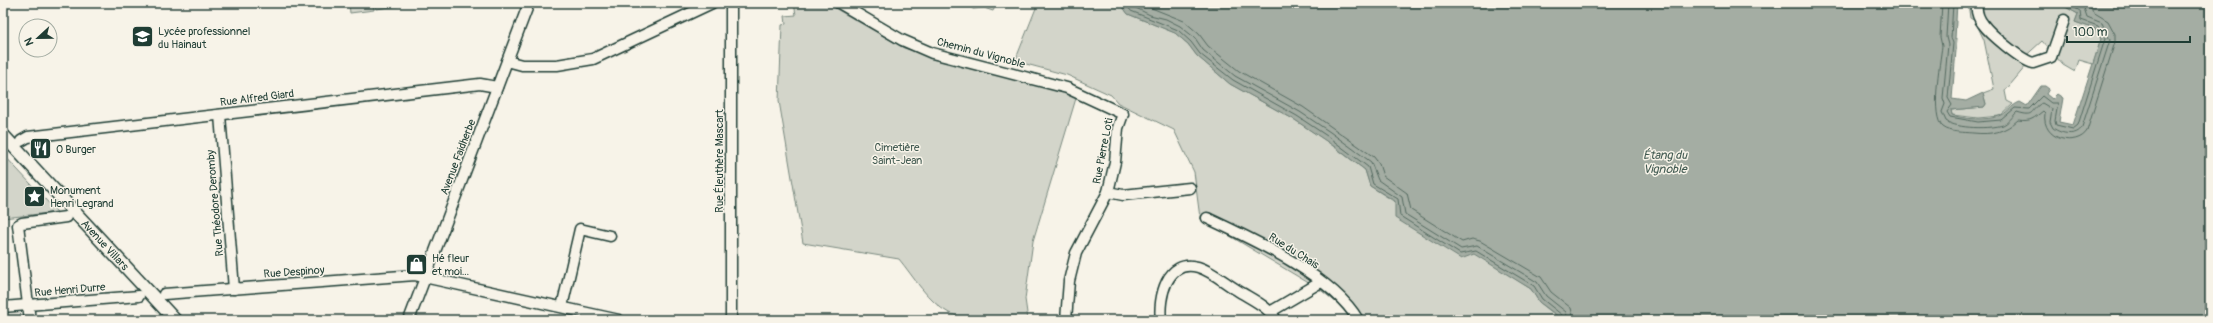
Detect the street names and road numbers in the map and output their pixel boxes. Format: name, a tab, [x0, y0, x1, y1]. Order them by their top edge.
street label: Chemin du Vignoble	[936, 35, 1027, 71]
street label: Rue Alfred Giard	[219, 87, 295, 109]
street label: Rue Éleuthère Mascart	[713, 109, 726, 213]
street label: Avenue Faidherbe	[438, 117, 479, 197]
street label: Rue Pierre Loti	[1090, 117, 1116, 185]
street label: Rue Théodore Deromby	[204, 149, 226, 257]
street label: Avenue Villars	[79, 217, 132, 273]
street label: Rue du Chais	[1266, 230, 1322, 272]
street label: Rue Despinoy	[263, 263, 325, 281]
street label: Rue Henri Durre	[34, 280, 107, 300]

